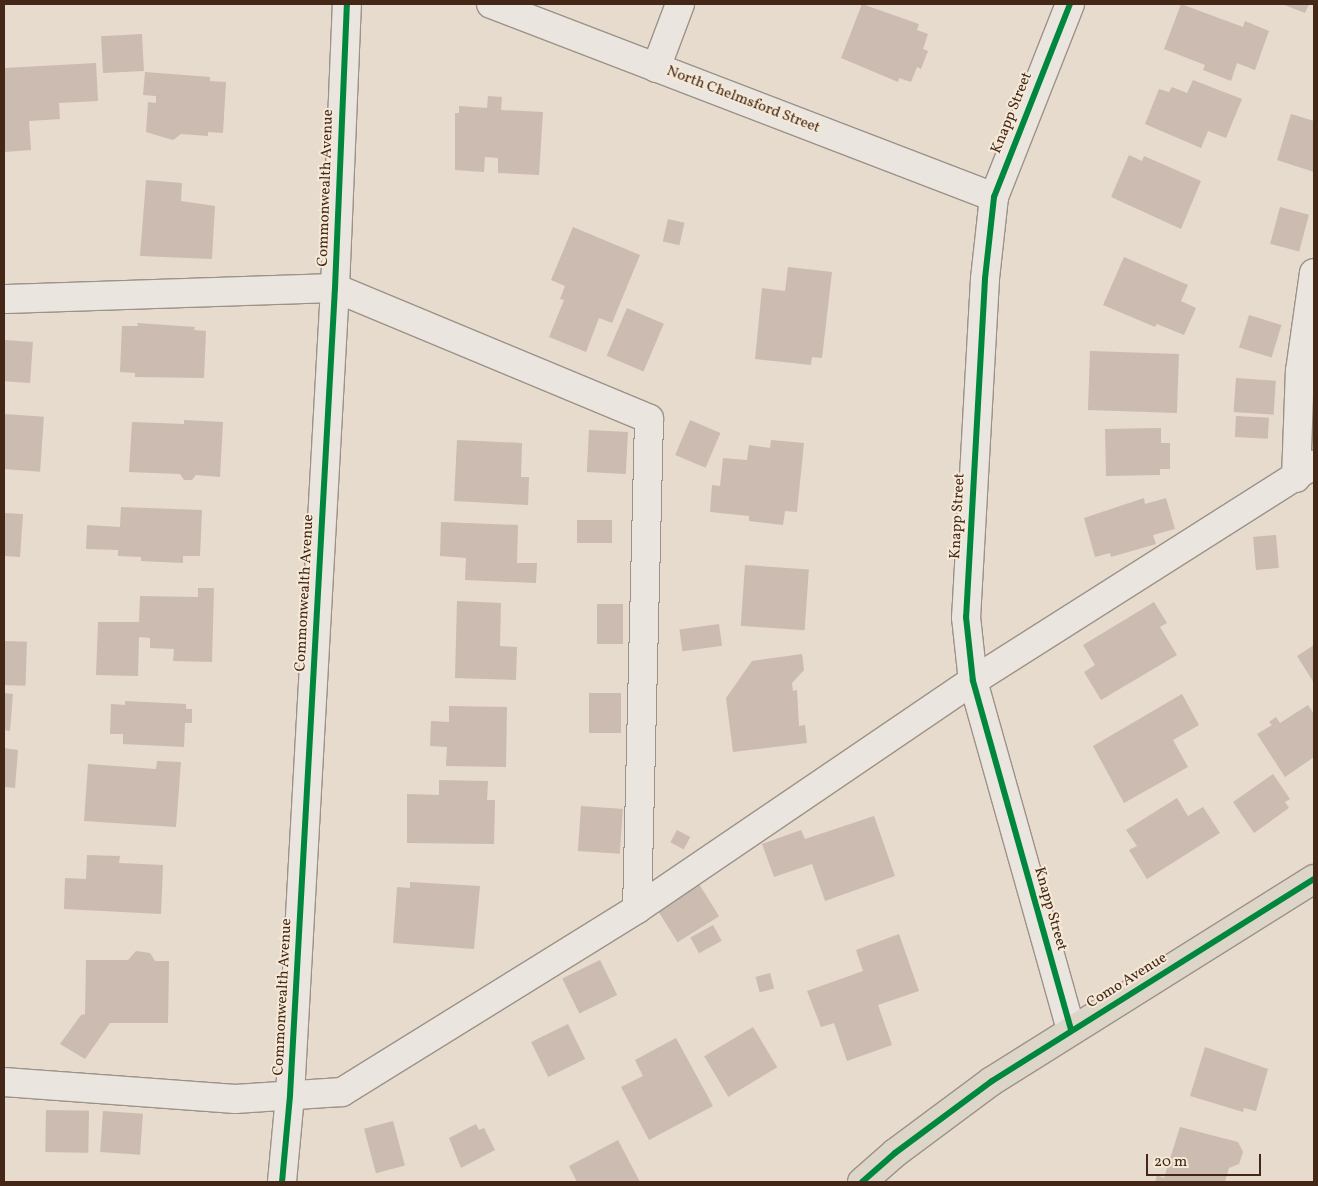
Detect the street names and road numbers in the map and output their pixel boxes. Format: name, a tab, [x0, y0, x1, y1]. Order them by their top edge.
street label: North Chelmsford Street	[664, 62, 822, 138]
street label: Knapp Street	[988, 70, 1036, 156]
street label: Commonwealth Avenue	[314, 109, 338, 267]
street label: Knapp Street	[947, 473, 969, 559]
street label: Commonwealth Avenue	[292, 514, 318, 672]
street label: Knapp Street	[1029, 865, 1071, 953]
street label: Commonwealth Avenue	[270, 918, 296, 1076]
street label: Como Avenue	[1084, 949, 1170, 1013]

